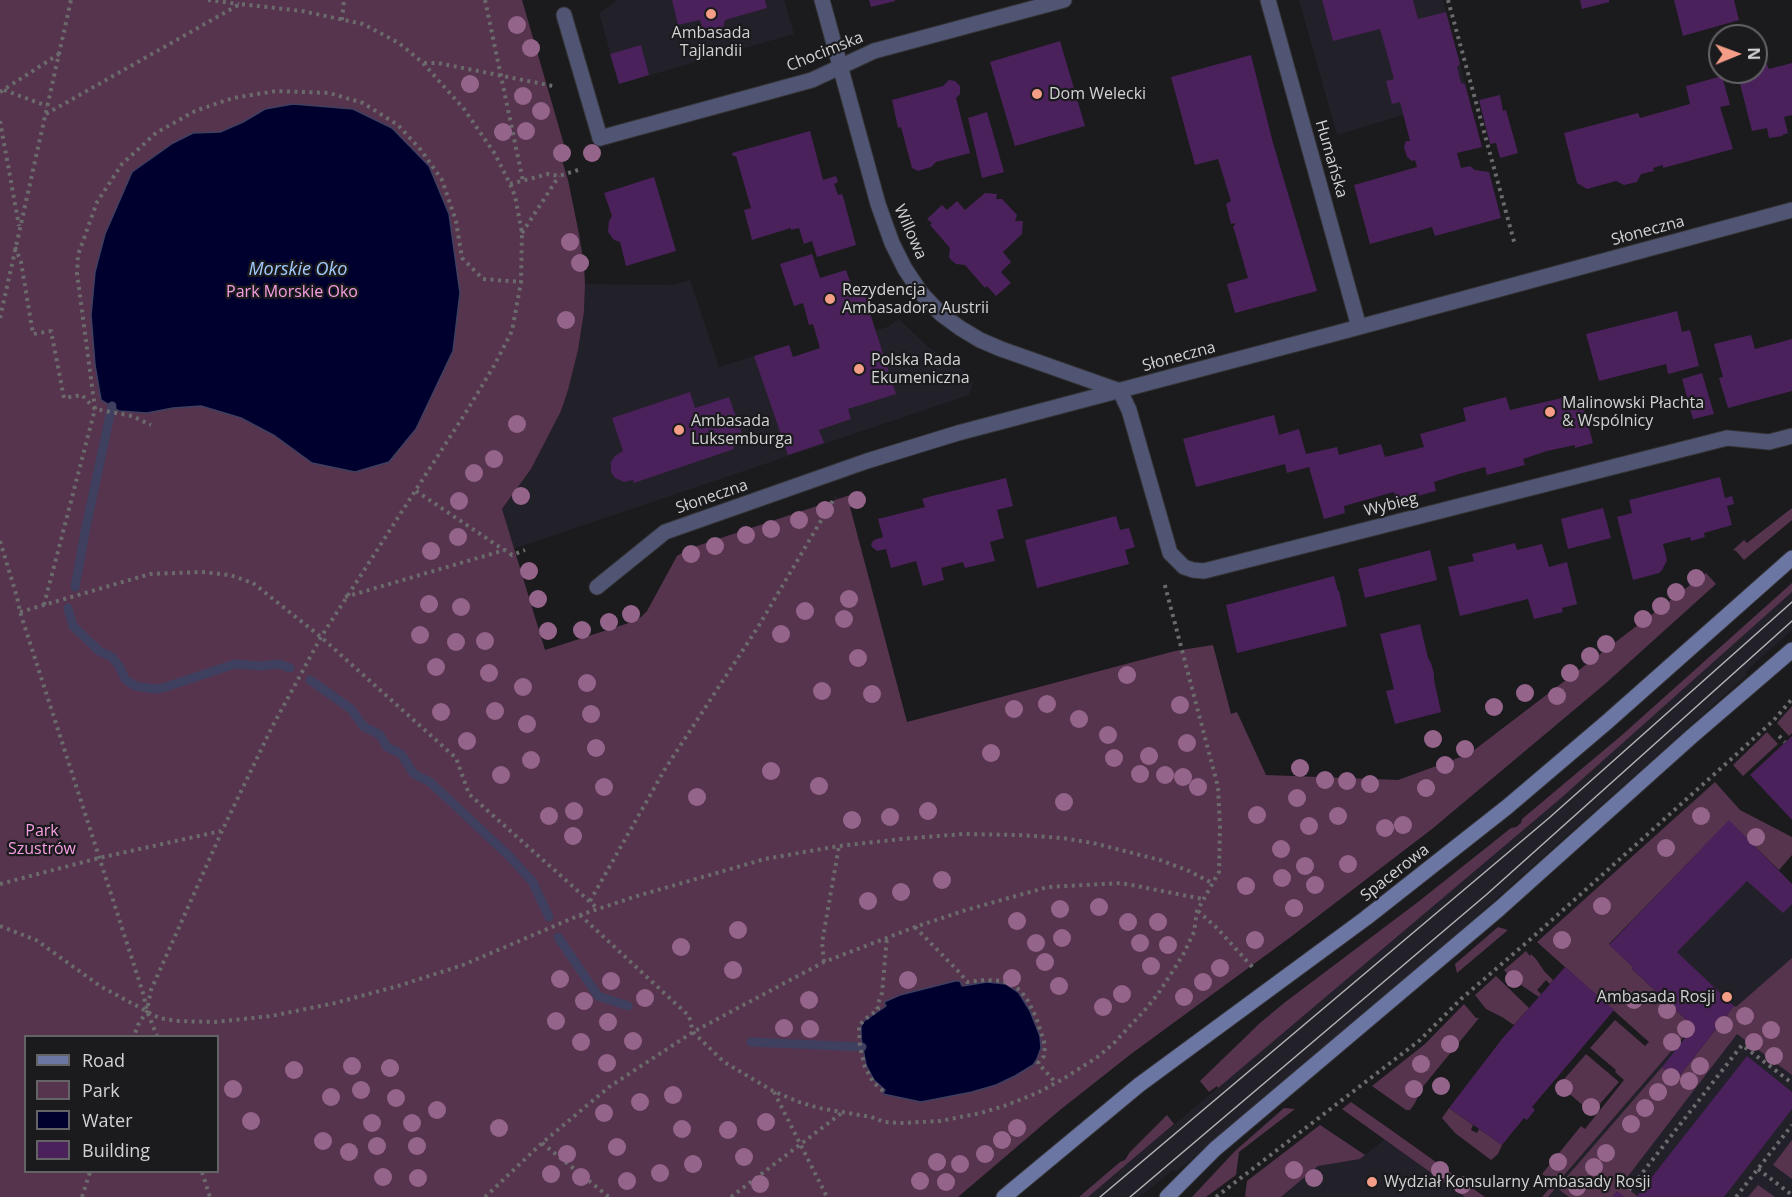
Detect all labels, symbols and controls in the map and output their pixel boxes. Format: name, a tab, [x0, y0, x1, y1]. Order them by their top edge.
marker: Ambasada Tajlandii	[704, 7, 718, 21]
place label: Ambasada Tajlandii	[672, 23, 750, 61]
north arrow	[1708, 24, 1768, 84]
street label: Chocimska	[784, 28, 866, 76]
text: N	[1743, 47, 1765, 60]
place label: Dom Welecki	[1049, 84, 1146, 104]
marker: Dom Welecki	[1030, 87, 1044, 101]
street label: Humańska	[1311, 118, 1351, 200]
street label: Willowa	[889, 202, 931, 262]
street label: Słoneczna	[1609, 212, 1687, 250]
water label: Morskie Oko	[249, 259, 347, 281]
place label: Rezydencja Ambasadora Austrii	[842, 280, 989, 318]
park label: Park Morskie Oko	[226, 282, 358, 302]
marker: Rezydencja Ambasadora Austrii	[823, 292, 837, 306]
street label: Słoneczna	[1140, 338, 1218, 376]
place label: Polska Rada Ekumeniczna	[871, 350, 970, 388]
marker: Polska Rada Ekumeniczna	[852, 362, 866, 376]
place label: Malinowski Płachta & Wspólnicy	[1562, 393, 1704, 431]
marker: Malinowski Płachta & Wspólnicy	[1543, 405, 1557, 419]
place label: Ambasada Luksemburga	[691, 411, 793, 449]
marker: Ambasada Luksemburga	[672, 423, 686, 437]
street label: Słoneczna	[673, 476, 751, 518]
street label: Wybieg	[1362, 489, 1420, 521]
park label: Park Szustrów	[8, 821, 76, 859]
street label: Spacerowa	[1357, 840, 1433, 906]
place label: Ambasada Rosji	[1597, 987, 1715, 1007]
marker: Ambasada Rosji	[1720, 990, 1734, 1004]
legend	[24, 1035, 219, 1173]
text: Road	[82, 1048, 125, 1072]
text: Park	[82, 1078, 120, 1102]
text: Water	[82, 1108, 133, 1132]
text: Building	[82, 1138, 150, 1162]
place label: Wydział Konsularny Ambasady Rosji	[1384, 1172, 1651, 1192]
marker: Wydział Konsularny Ambasady Rosji	[1365, 1175, 1379, 1189]

